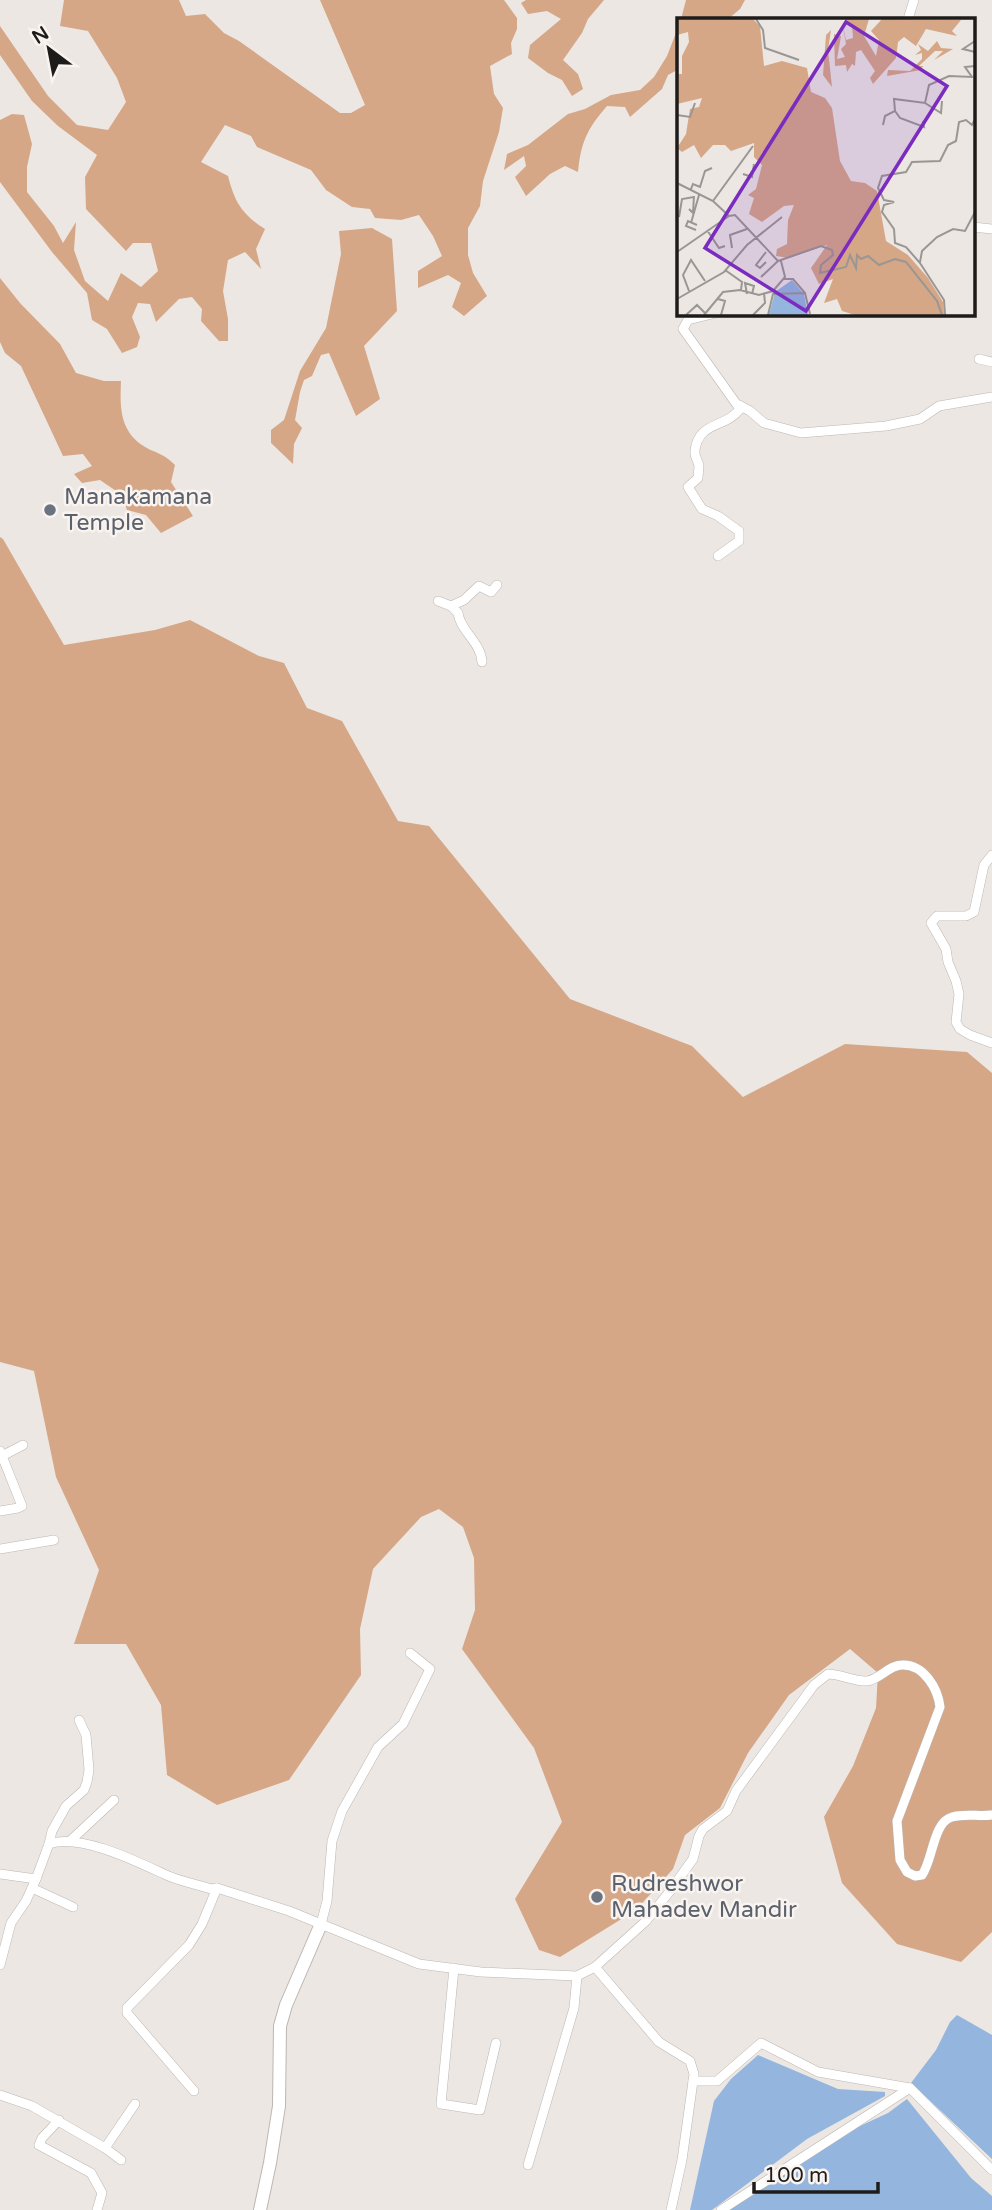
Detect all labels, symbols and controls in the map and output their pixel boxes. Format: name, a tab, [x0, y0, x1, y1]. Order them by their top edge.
north arrow	[14, 14, 84, 84]
inset map	[677, 18, 974, 315]
text: N	[28, 22, 53, 49]
place label: Manakamana Temple	[64, 483, 212, 537]
marker: Manakamana Temple	[42, 502, 58, 518]
place label: Rudreshwor Mahadev Mandir	[611, 1870, 797, 1924]
marker: Rudreshwor Mahadev Mandir	[589, 1889, 605, 1905]
scale bar	[754, 2150, 878, 2194]
text: 100 m	[764, 2163, 828, 2188]

